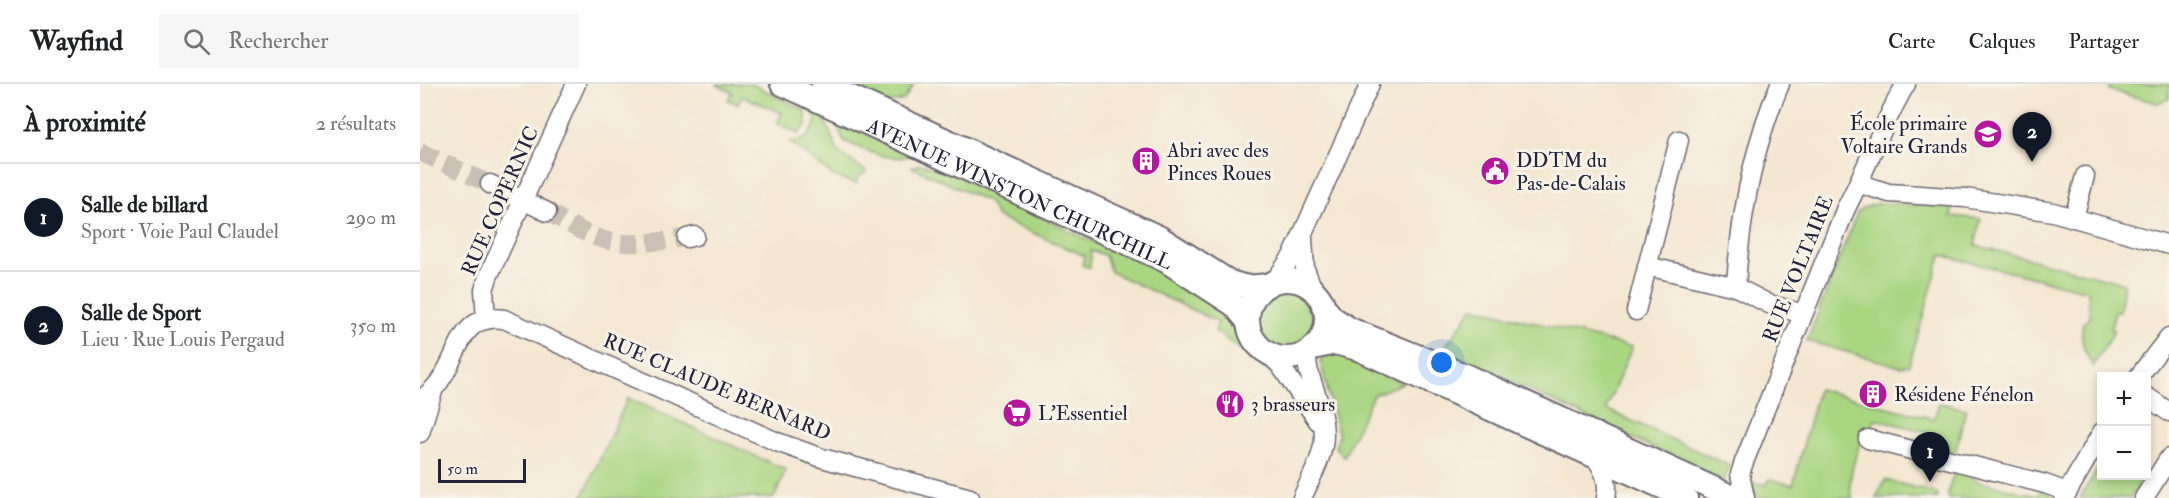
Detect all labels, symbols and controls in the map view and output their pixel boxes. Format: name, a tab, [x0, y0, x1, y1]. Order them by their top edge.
search box	[159, 14, 579, 68]
text: Wayfind	[30, 24, 123, 59]
icon: search	[180, 25, 213, 58]
text: Rechercher	[228, 27, 328, 55]
text: Carte	[1888, 28, 1935, 55]
text: Calques	[1968, 28, 2035, 55]
text: Partager	[2068, 28, 2139, 55]
text: À proximité	[24, 107, 146, 139]
place label: École primaire Voltaire Grands	[1841, 110, 1967, 159]
text: 2 résultats	[316, 111, 396, 136]
street label: AVENUE WINSTON CHURCHILL	[862, 112, 1177, 275]
pin: 2	[2012, 112, 2052, 162]
school or university icon: École primaire Voltaire Grands	[1972, 118, 2004, 150]
street label: RUE COPERNIC	[456, 122, 544, 280]
place label: Abri avec des Pinces Roues	[1166, 138, 1271, 186]
building icon: Abri avec des Pinces Roues	[1130, 145, 1162, 177]
place label: DDTM du Pas-de-Calais	[1516, 148, 1626, 196]
public building icon: DDTM du Pas-de-Calais	[1479, 155, 1511, 187]
text: Salle de billard	[81, 191, 208, 219]
street label: RUE VOLTAIRE	[1757, 192, 1839, 346]
text: 1	[40, 205, 47, 230]
text: 290 m	[346, 205, 396, 230]
text: Sport · Voie Paul Claudel	[81, 219, 279, 244]
text: Salle de Sport	[81, 299, 201, 327]
text: 2	[38, 313, 49, 338]
text: 350 m	[350, 313, 396, 338]
text: Lieu · Rue Louis Pergaud	[81, 327, 285, 352]
street label: RUE CLAUDE BERNARD	[599, 328, 835, 446]
your location	[1427, 348, 1456, 377]
map controls	[2097, 372, 2151, 480]
button: +	[2097, 372, 2151, 426]
building icon: Résidene Fénelon	[1857, 378, 1889, 410]
place label: Résidene Fénelon	[1894, 382, 2034, 407]
restaurant icon: 3 brasseurs	[1214, 388, 1246, 420]
place label: 3 brasseurs	[1251, 392, 1335, 417]
supermarket icon: L’Essentiel	[1001, 397, 1033, 429]
place label: L’Essentiel	[1038, 401, 1128, 426]
button: −	[2097, 426, 2151, 480]
pin: 1	[1910, 432, 1950, 482]
scale bar	[438, 456, 526, 484]
text: 50 m	[447, 459, 478, 479]

